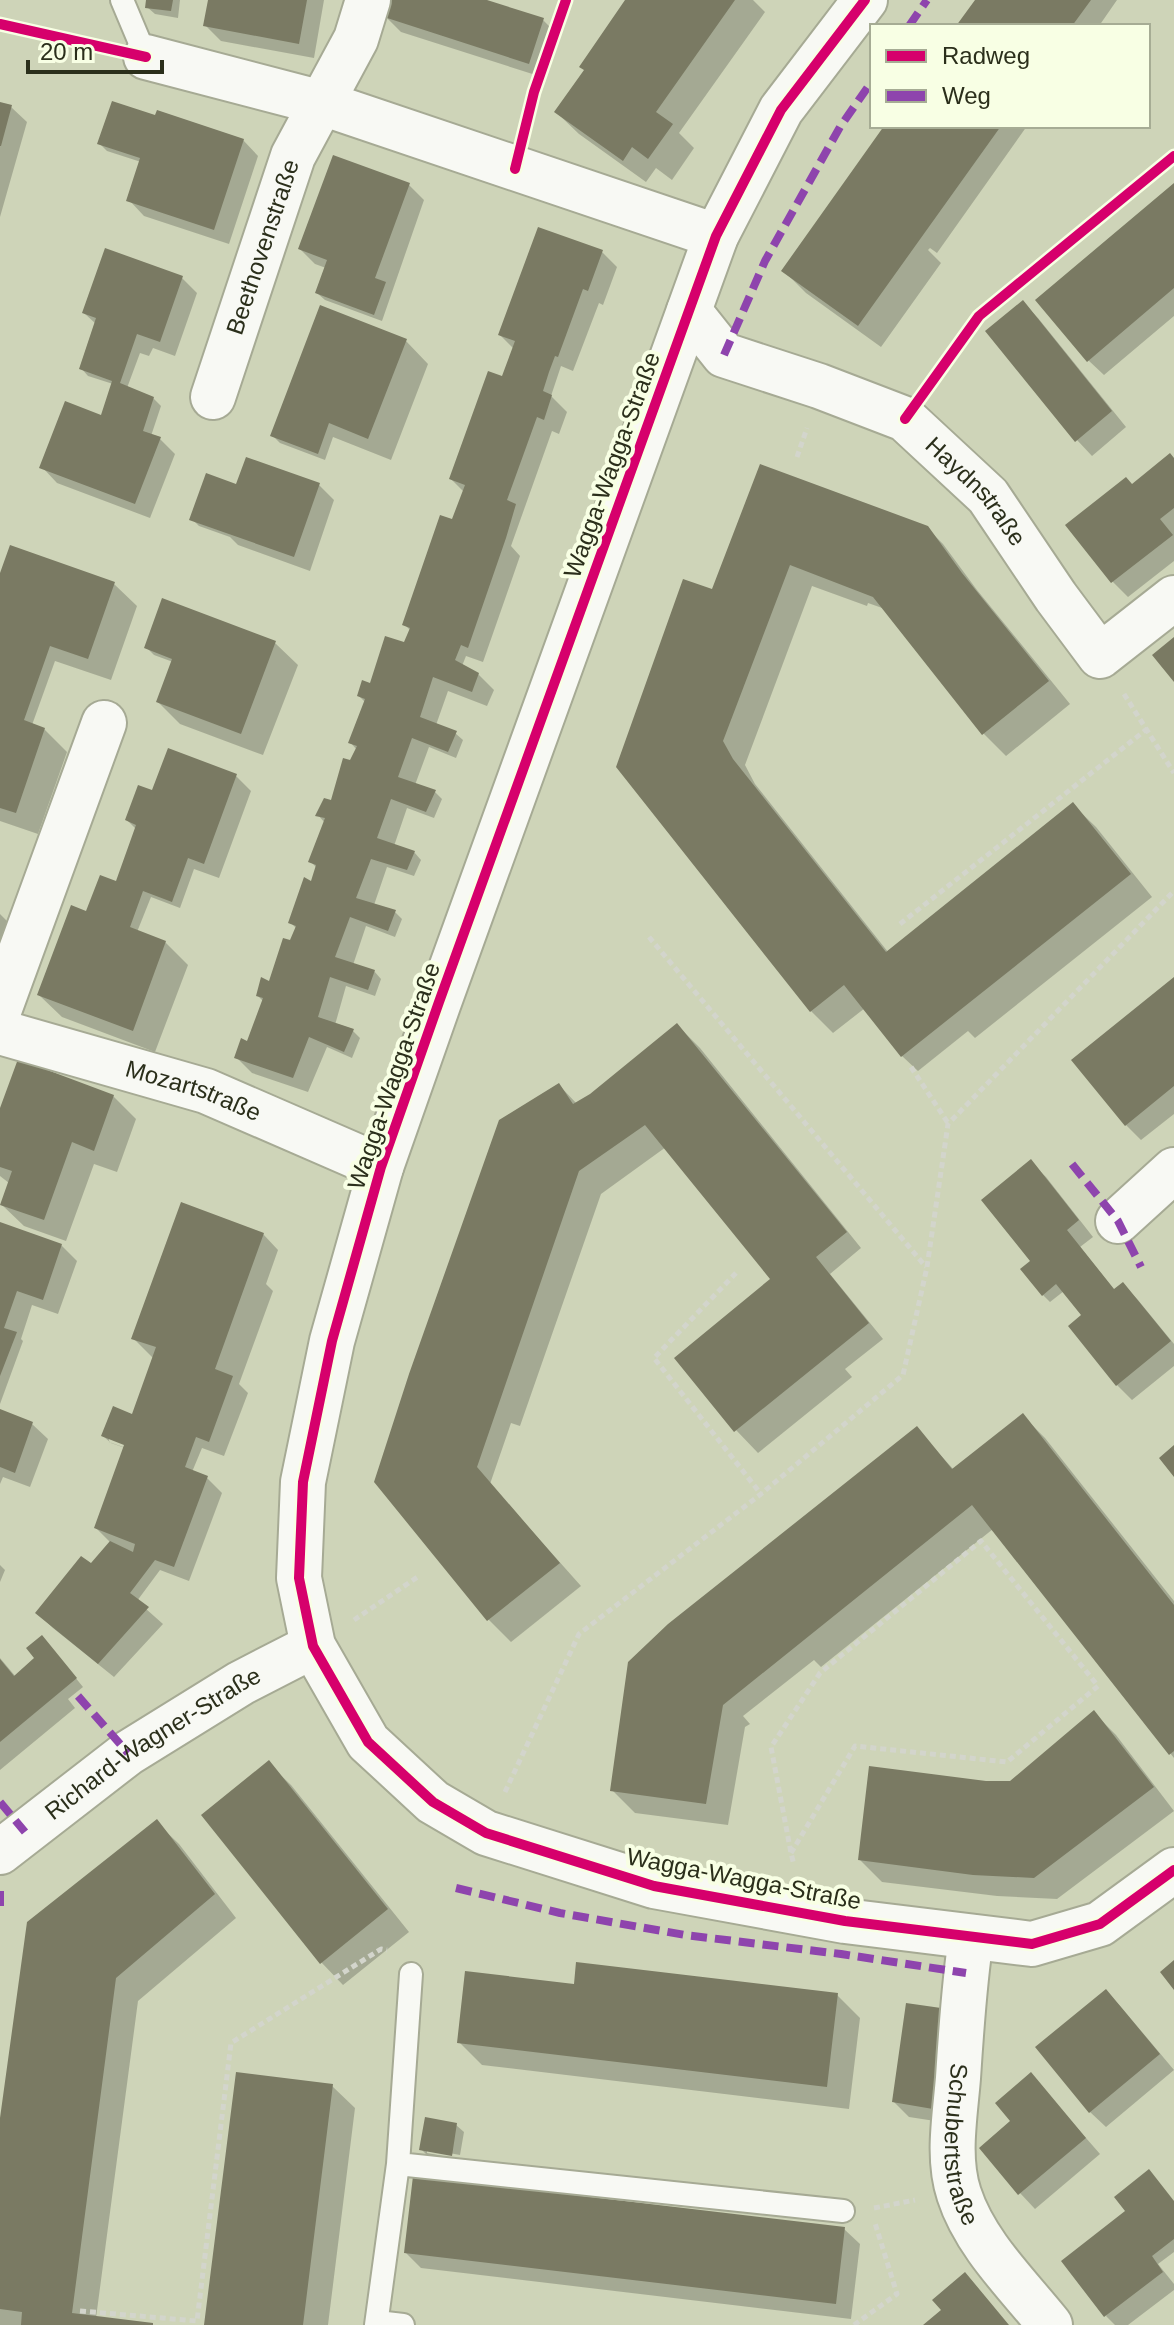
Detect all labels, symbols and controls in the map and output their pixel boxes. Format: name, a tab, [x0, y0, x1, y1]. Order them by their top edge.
scale bar	[28, 24, 162, 74]
legend	[870, 24, 1150, 128]
text: 20 m	[40, 38, 93, 65]
text: Radweg	[942, 42, 1030, 69]
text: Weg	[942, 82, 991, 109]
street label: Beethovenstraße	[221, 156, 304, 338]
street label: Wagga-Wagga-Straße	[558, 348, 665, 581]
street label: Haydnstraße	[920, 431, 1032, 551]
street label: Wagga-Wagga-Straße	[342, 959, 445, 1193]
street label: Mozartstraße	[123, 1055, 265, 1126]
street label: Richard-Wagner-Straße	[40, 1661, 265, 1825]
street label: Wagga-Wagga-Straße	[625, 1843, 864, 1914]
street label: Schubertstraße	[940, 2062, 984, 2230]

